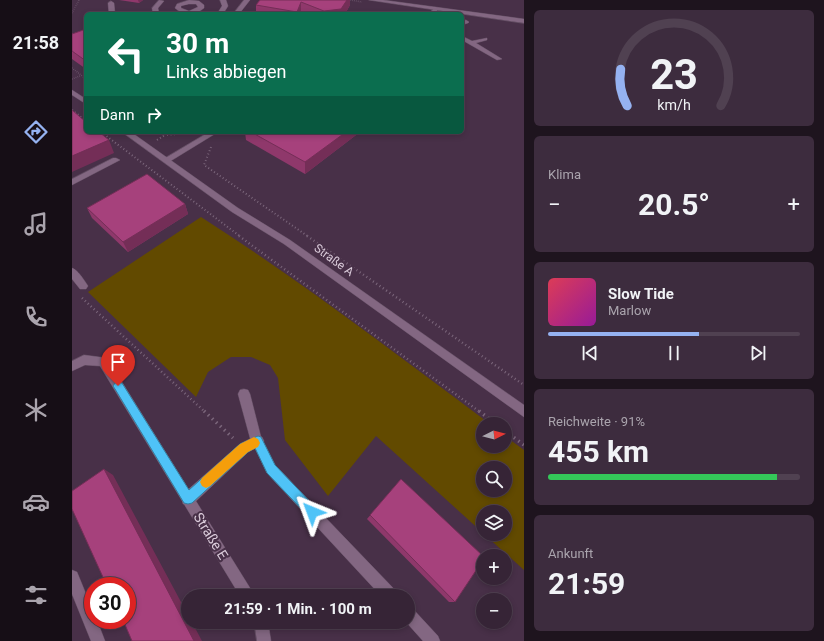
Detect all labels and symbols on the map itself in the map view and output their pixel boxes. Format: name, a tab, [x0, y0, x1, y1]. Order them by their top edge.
street label: Straße A	[311, 241, 357, 279]
pin	[101, 345, 135, 386]
north arrow	[476, 417, 512, 453]
position arrow	[291, 491, 333, 533]
street label: Straße E	[190, 510, 232, 562]
speed limit sign: 30	[84, 577, 136, 629]

